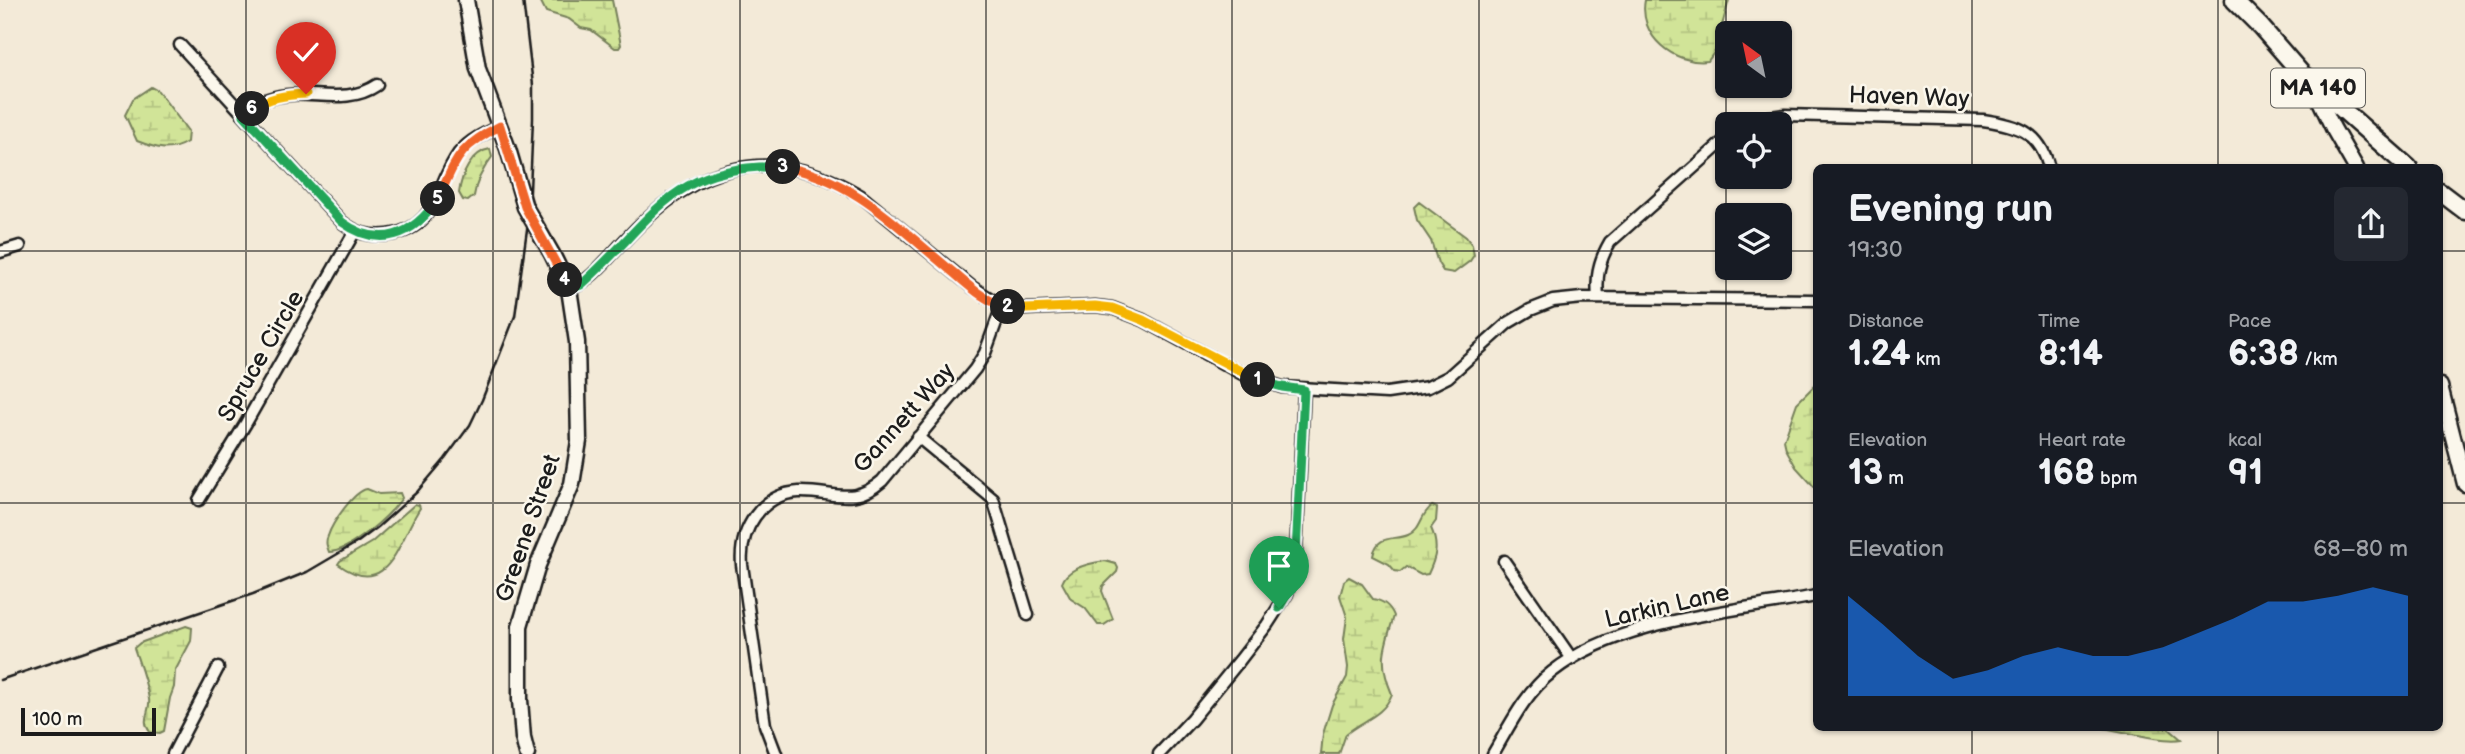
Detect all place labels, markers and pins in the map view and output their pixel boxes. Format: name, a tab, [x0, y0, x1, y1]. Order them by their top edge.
pin	[276, 22, 336, 94]
pin: 6	[234, 92, 270, 126]
pin: 3	[766, 150, 800, 184]
pin: 5	[420, 182, 456, 216]
pin: 4	[548, 262, 582, 298]
pin: 2	[990, 290, 1026, 324]
pin: 1	[1240, 362, 1276, 398]
pin	[1249, 536, 1309, 608]

